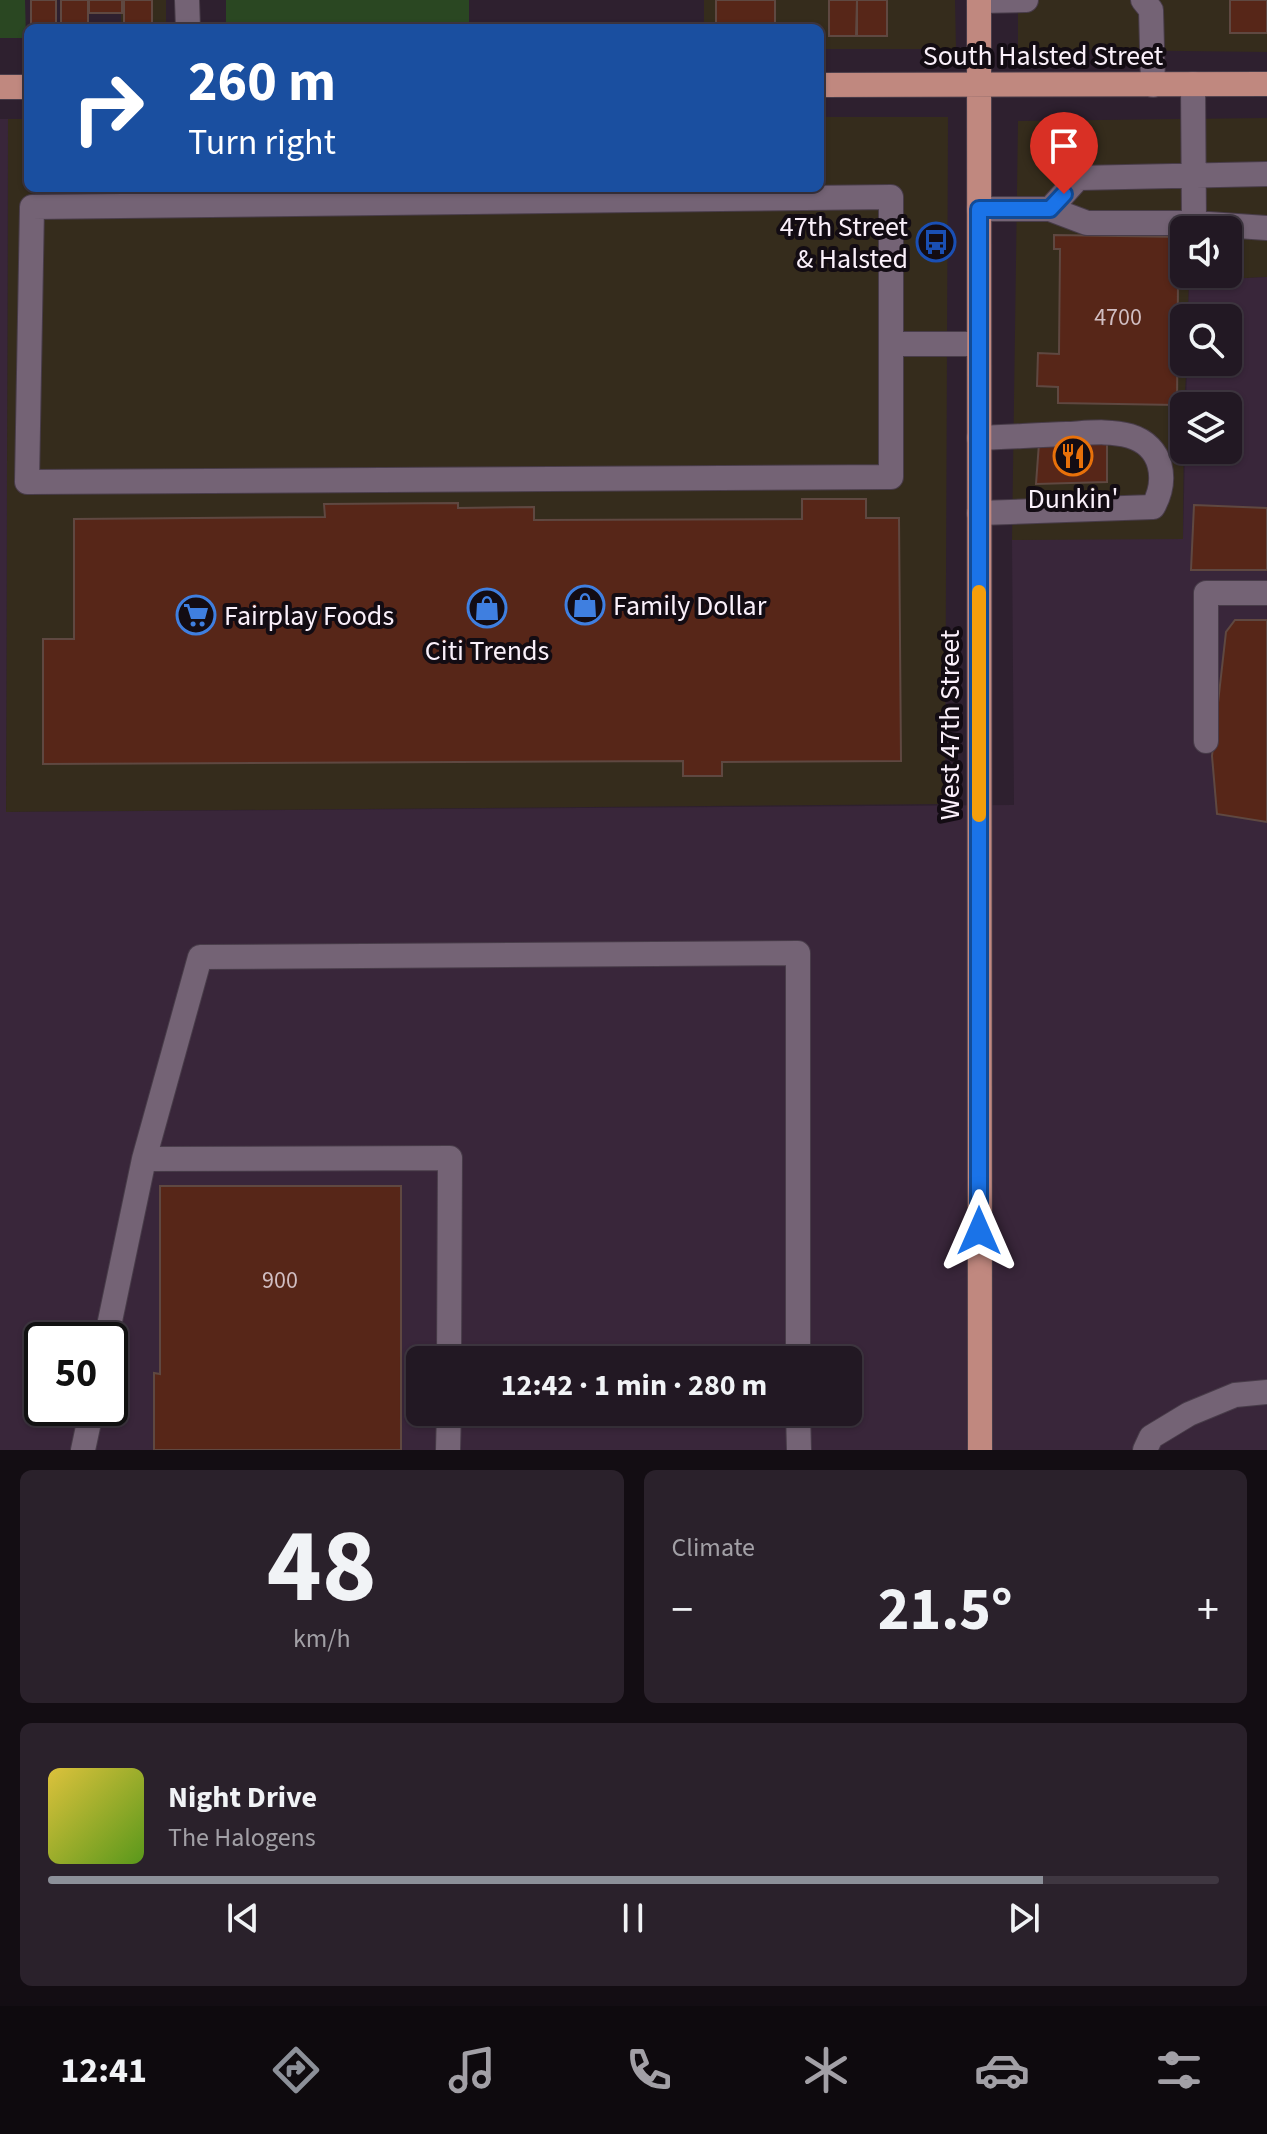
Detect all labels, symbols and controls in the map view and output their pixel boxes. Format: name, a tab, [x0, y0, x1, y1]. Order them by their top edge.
street label: South Halsted Street	[923, 36, 1164, 76]
text: 260 m	[188, 43, 336, 122]
icon: right	[56, 56, 160, 160]
pin	[1030, 112, 1098, 194]
text: Turn right	[188, 117, 336, 168]
icon: arrive	[1042, 124, 1086, 168]
place label: 47th Street & Halsted	[780, 207, 909, 279]
map controls	[1170, 216, 1242, 464]
button: sound	[1170, 216, 1242, 288]
bus stop icon: 47th Street & Halsted	[915, 221, 957, 263]
house number: 4700	[1094, 300, 1142, 335]
button: search	[1170, 304, 1242, 376]
button: layers	[1170, 392, 1242, 464]
restaurant icon: Dunkin'	[1052, 435, 1094, 477]
place label: Dunkin'	[1028, 479, 1118, 519]
shop icon: Family Dollar	[564, 584, 606, 626]
place label: Family Dollar	[613, 586, 767, 626]
shop icon: Citi Trends	[466, 587, 508, 629]
supermarket icon: Fairplay Foods	[175, 594, 217, 636]
place label: Fairplay Foods	[224, 596, 394, 636]
street label: West 47th Street	[930, 629, 970, 820]
place label: Citi Trends	[425, 631, 549, 671]
position arrow	[937, 1189, 1021, 1273]
house number: 900	[262, 1263, 298, 1298]
speed limit sign: 50	[24, 1322, 128, 1426]
text: 12:42 · 1 min · 280 m	[501, 1364, 767, 1407]
text: 48	[267, 1494, 377, 1642]
text: Climate	[672, 1529, 755, 1566]
text: 21.5°	[878, 1568, 1013, 1653]
text: −	[672, 1579, 693, 1642]
text: +	[1197, 1579, 1219, 1642]
text: km/h	[293, 1620, 351, 1657]
text: Night Drive	[168, 1776, 317, 1819]
text: The Halogens	[168, 1819, 316, 1856]
icon: previous	[221, 1896, 265, 1940]
icon: pause	[611, 1896, 655, 1940]
icon: next	[1002, 1896, 1046, 1940]
icon: directions	[268, 2042, 324, 2098]
icon: music	[444, 2042, 500, 2098]
icon: phone	[621, 2042, 677, 2098]
icon: climate	[798, 2042, 854, 2098]
icon: car	[974, 2042, 1030, 2098]
icon: filters	[1151, 2042, 1207, 2098]
text: 12:41	[60, 2045, 147, 2096]

